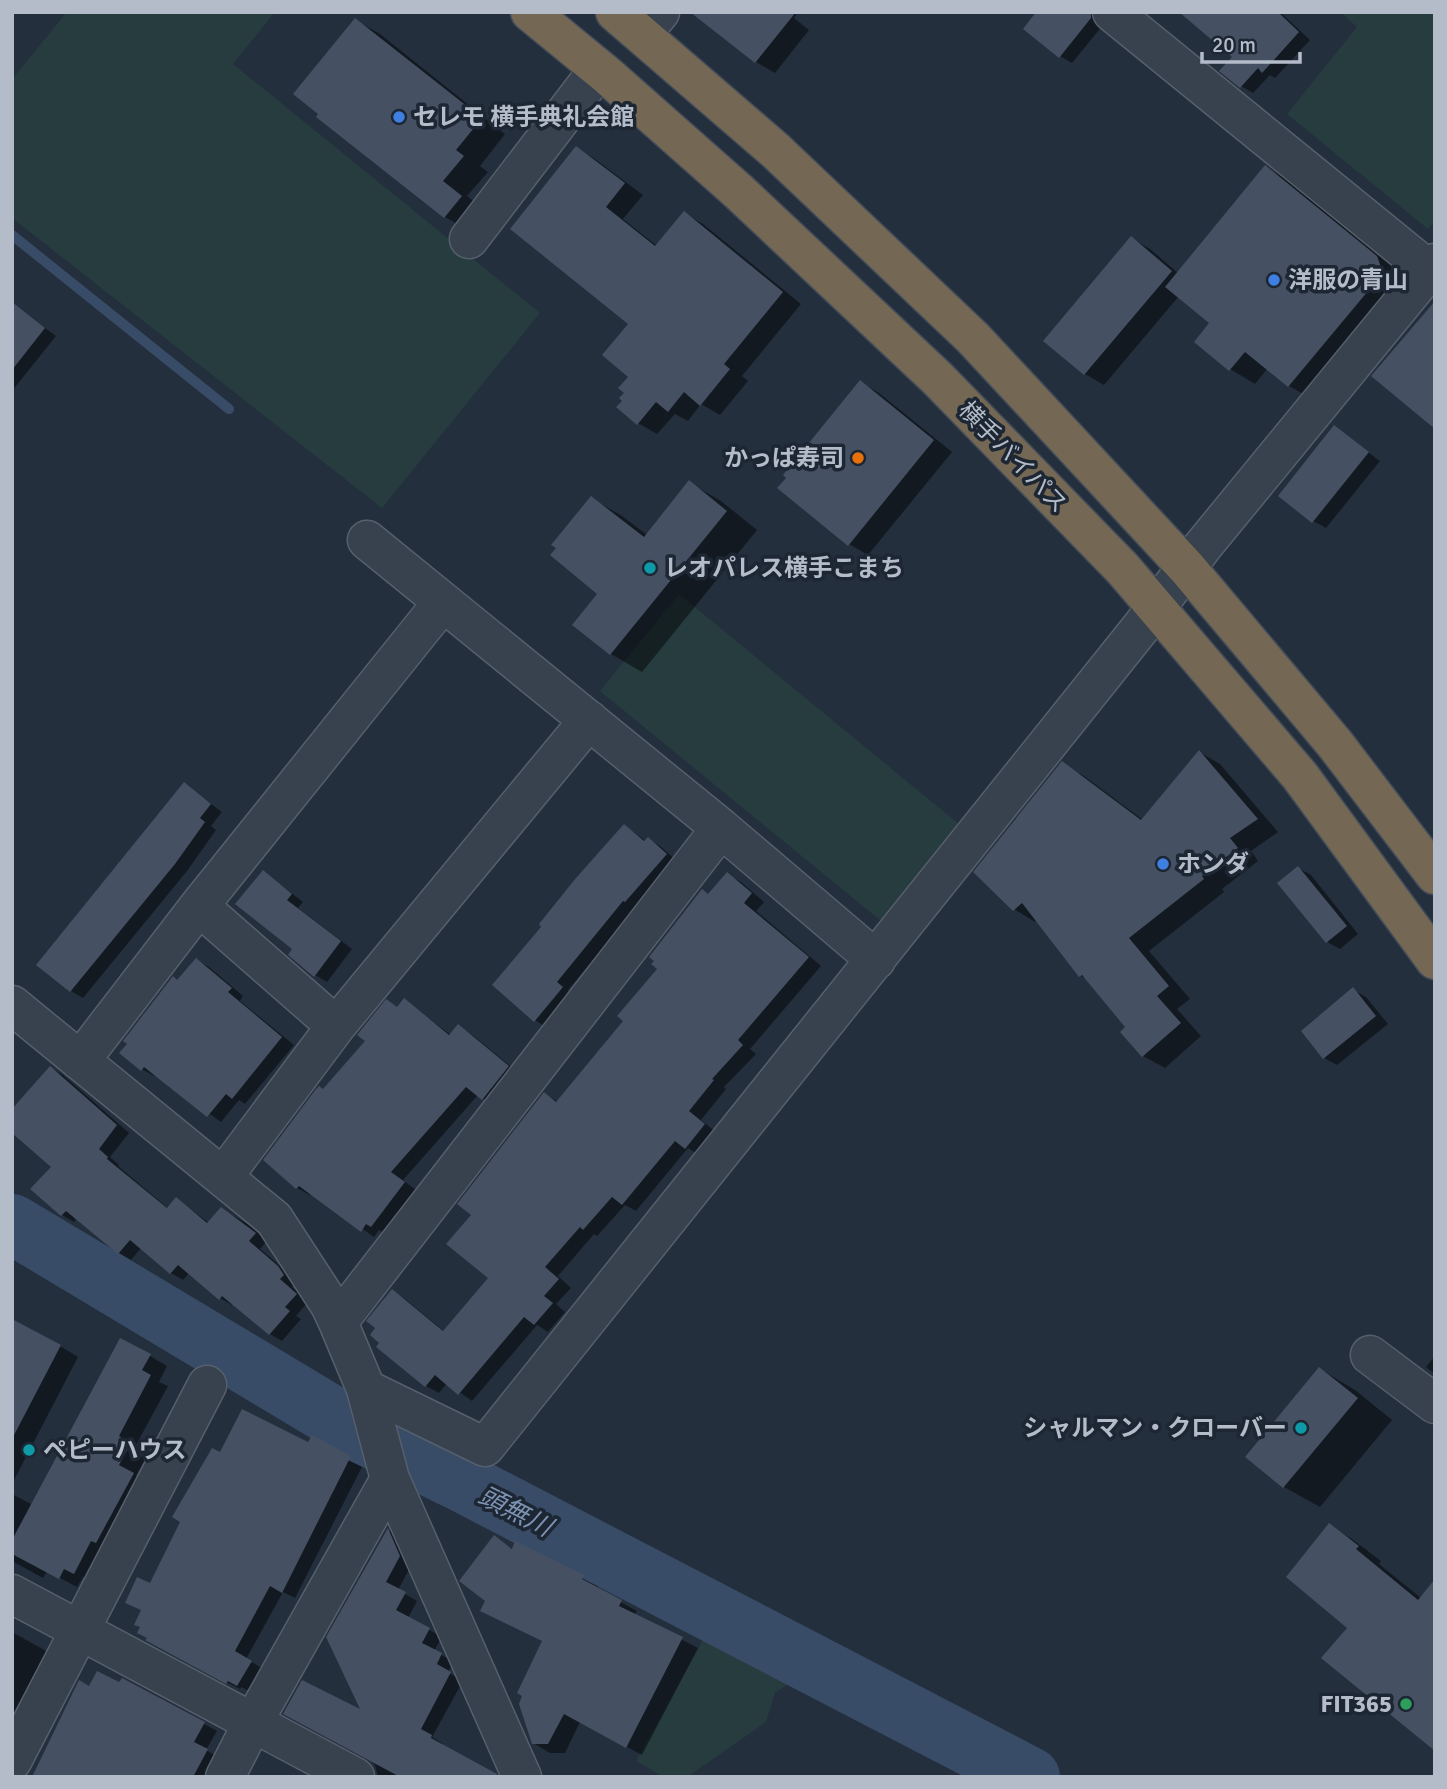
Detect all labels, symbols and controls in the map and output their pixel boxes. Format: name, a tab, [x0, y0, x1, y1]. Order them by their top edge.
scale bar	[1202, 21, 1300, 65]
text: 20 m	[1212, 32, 1256, 58]
place label: セレモ 横手典礼会館	[413, 102, 634, 132]
marker: セレモ 横手典礼会館	[391, 109, 407, 125]
place label: 洋服の青山	[1288, 265, 1408, 295]
marker: 洋服の青山	[1266, 272, 1282, 288]
street label: 横手バイパス	[952, 395, 1074, 519]
place label: かっぱ寿司	[724, 443, 844, 473]
marker: かっぱ寿司	[850, 450, 866, 466]
place label: レオパレス横手こまち	[664, 553, 904, 583]
marker: レオパレス横手こまち	[642, 560, 658, 576]
place label: ホンダ	[1177, 849, 1249, 879]
marker: ホンダ	[1155, 856, 1171, 872]
place label: シャルマン・クローバー	[1023, 1413, 1287, 1443]
marker: シャルマン・クローバー	[1293, 1420, 1309, 1436]
place label: ペピーハウス	[43, 1435, 187, 1465]
marker: ペピーハウス	[21, 1442, 37, 1458]
water label: 頭無川	[473, 1480, 560, 1545]
place label: FIT365	[1320, 1689, 1392, 1719]
marker: FIT365	[1398, 1696, 1414, 1712]

